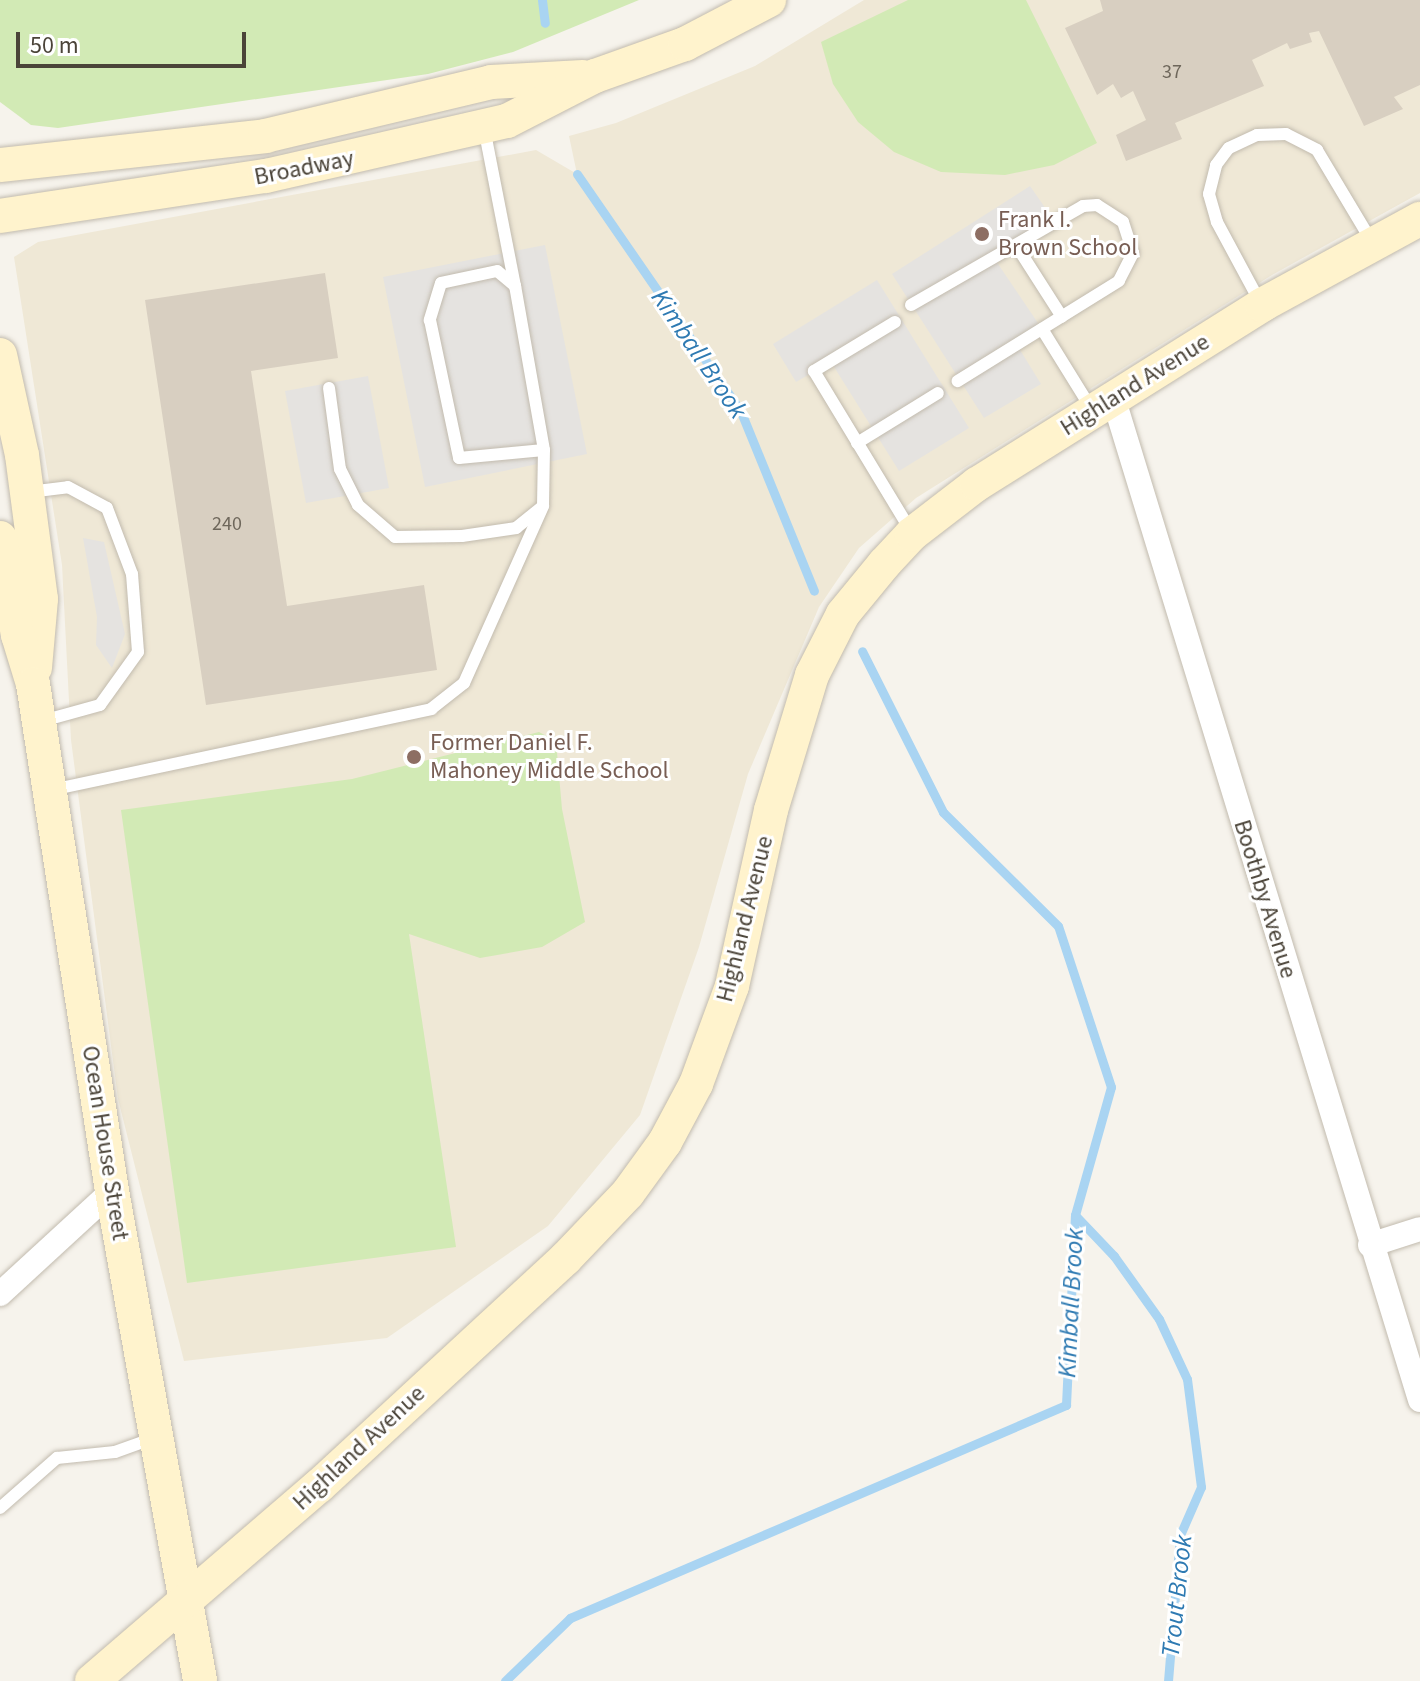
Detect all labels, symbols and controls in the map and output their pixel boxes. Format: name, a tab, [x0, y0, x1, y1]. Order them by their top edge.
scale bar	[20, 16, 250, 66]
text: 50 m	[30, 28, 79, 63]
house number: 37	[1162, 60, 1182, 84]
street label: Broadway	[252, 144, 356, 192]
place label: Frank I. Brown School	[998, 206, 1137, 262]
marker: Frank I. Brown School	[973, 225, 991, 243]
water label: Kimball Brook	[644, 283, 754, 425]
street label: Highland Avenue	[1055, 328, 1215, 442]
house number: 240	[212, 512, 242, 536]
place label: Former Daniel F. Mahoney Middle School	[430, 729, 669, 785]
marker: Former Daniel F. Mahoney Middle School	[405, 748, 423, 766]
street label: Boothby Avenue	[1227, 816, 1303, 982]
street label: Highland Avenue	[710, 833, 780, 1005]
street label: Ocean House Street	[75, 1044, 135, 1242]
water label: Kimball Brook	[1051, 1227, 1091, 1379]
street label: Highland Avenue	[287, 1379, 431, 1517]
water label: Trout Brook	[1155, 1533, 1199, 1659]

